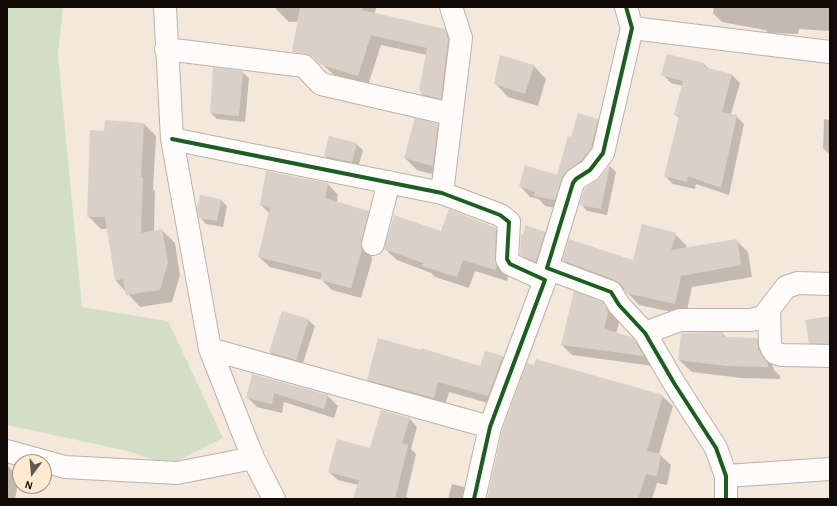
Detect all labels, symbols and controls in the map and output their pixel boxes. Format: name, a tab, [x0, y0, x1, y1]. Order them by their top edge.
north arrow	[12, 454, 52, 494]
text: N	[24, 479, 34, 491]

